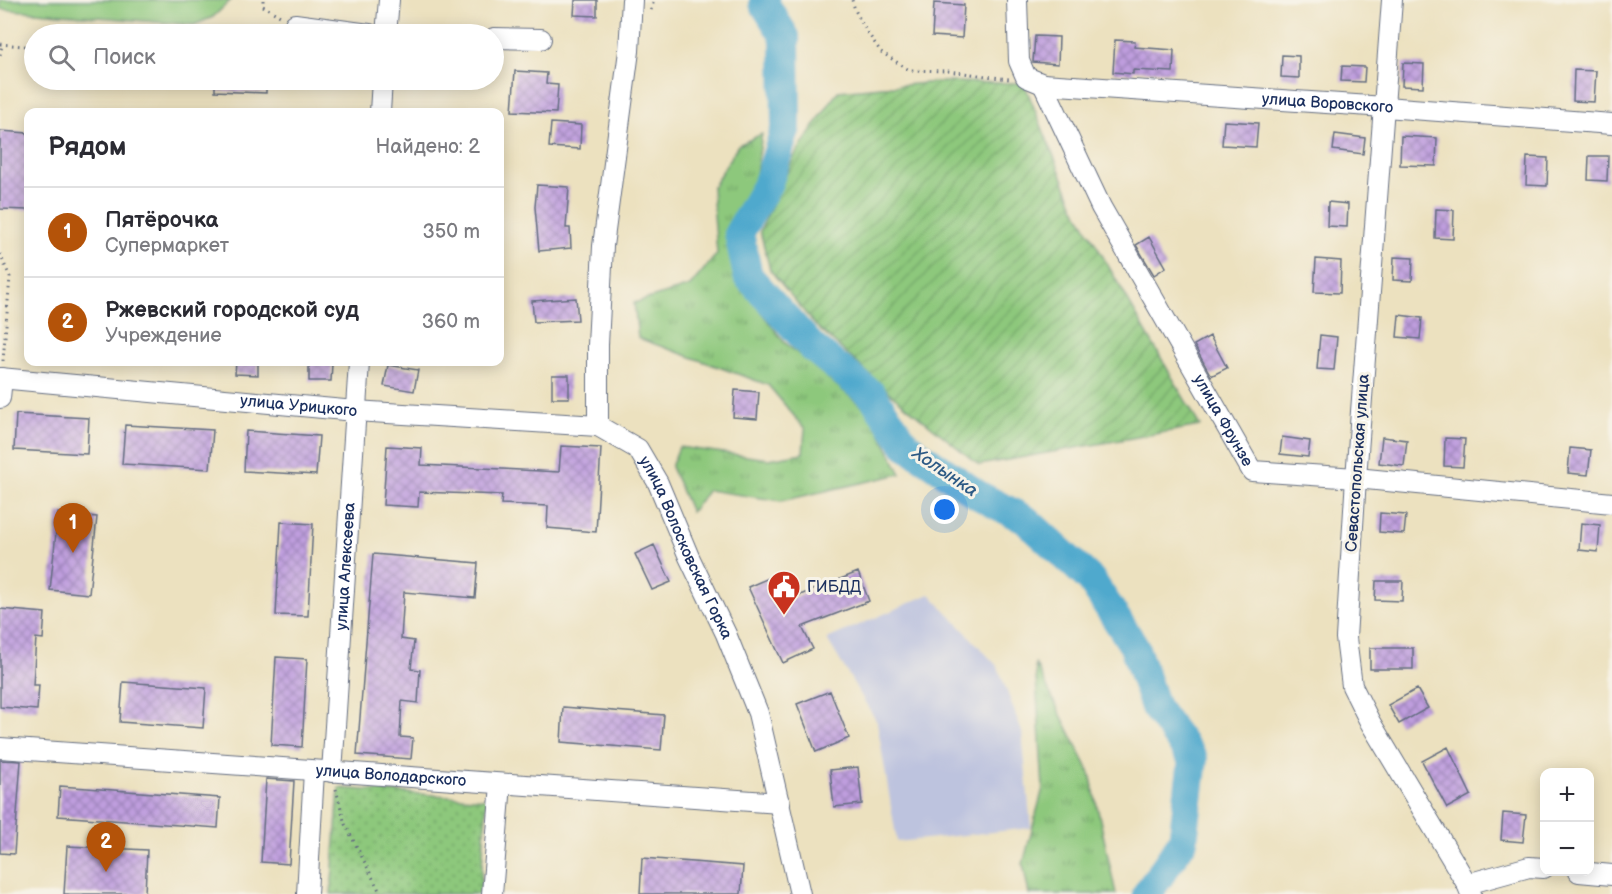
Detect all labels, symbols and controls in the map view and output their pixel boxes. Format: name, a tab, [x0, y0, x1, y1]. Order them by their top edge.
search box	[24, 24, 504, 90]
icon: search	[45, 41, 78, 74]
text: Поиск	[93, 44, 156, 71]
street label: улица Воровского	[1261, 89, 1394, 117]
text: Рядом	[48, 132, 126, 163]
text: Найдено: 2	[376, 135, 480, 159]
text: Пятёрочка	[105, 207, 218, 234]
text: 1	[63, 220, 72, 244]
text: 350 m	[423, 220, 480, 244]
text: Супермаркет	[105, 234, 229, 258]
text: Ржевский городской суд	[105, 297, 359, 324]
text: 2	[62, 310, 73, 334]
text: 360 m	[422, 310, 480, 334]
text: Учреждение	[105, 324, 222, 348]
street label: улица Фрунзе	[1189, 371, 1257, 470]
street label: Севастопольская улица	[1342, 373, 1374, 553]
street label: улица Урицкого	[239, 391, 358, 421]
water label: Холынка	[908, 442, 981, 501]
street label: улица Волосковская Горка	[635, 453, 737, 643]
your location	[930, 495, 959, 524]
street label: улица Алексеева	[332, 501, 359, 631]
pin: 1	[54, 504, 92, 553]
public building icon: ГИБДД	[766, 569, 802, 616]
place label: ГИБДД	[807, 578, 861, 597]
street label: улица Володарского	[315, 761, 467, 790]
map controls	[1540, 768, 1594, 876]
button: +	[1540, 768, 1594, 822]
pin: 2	[86, 822, 126, 872]
button: −	[1540, 822, 1594, 876]

